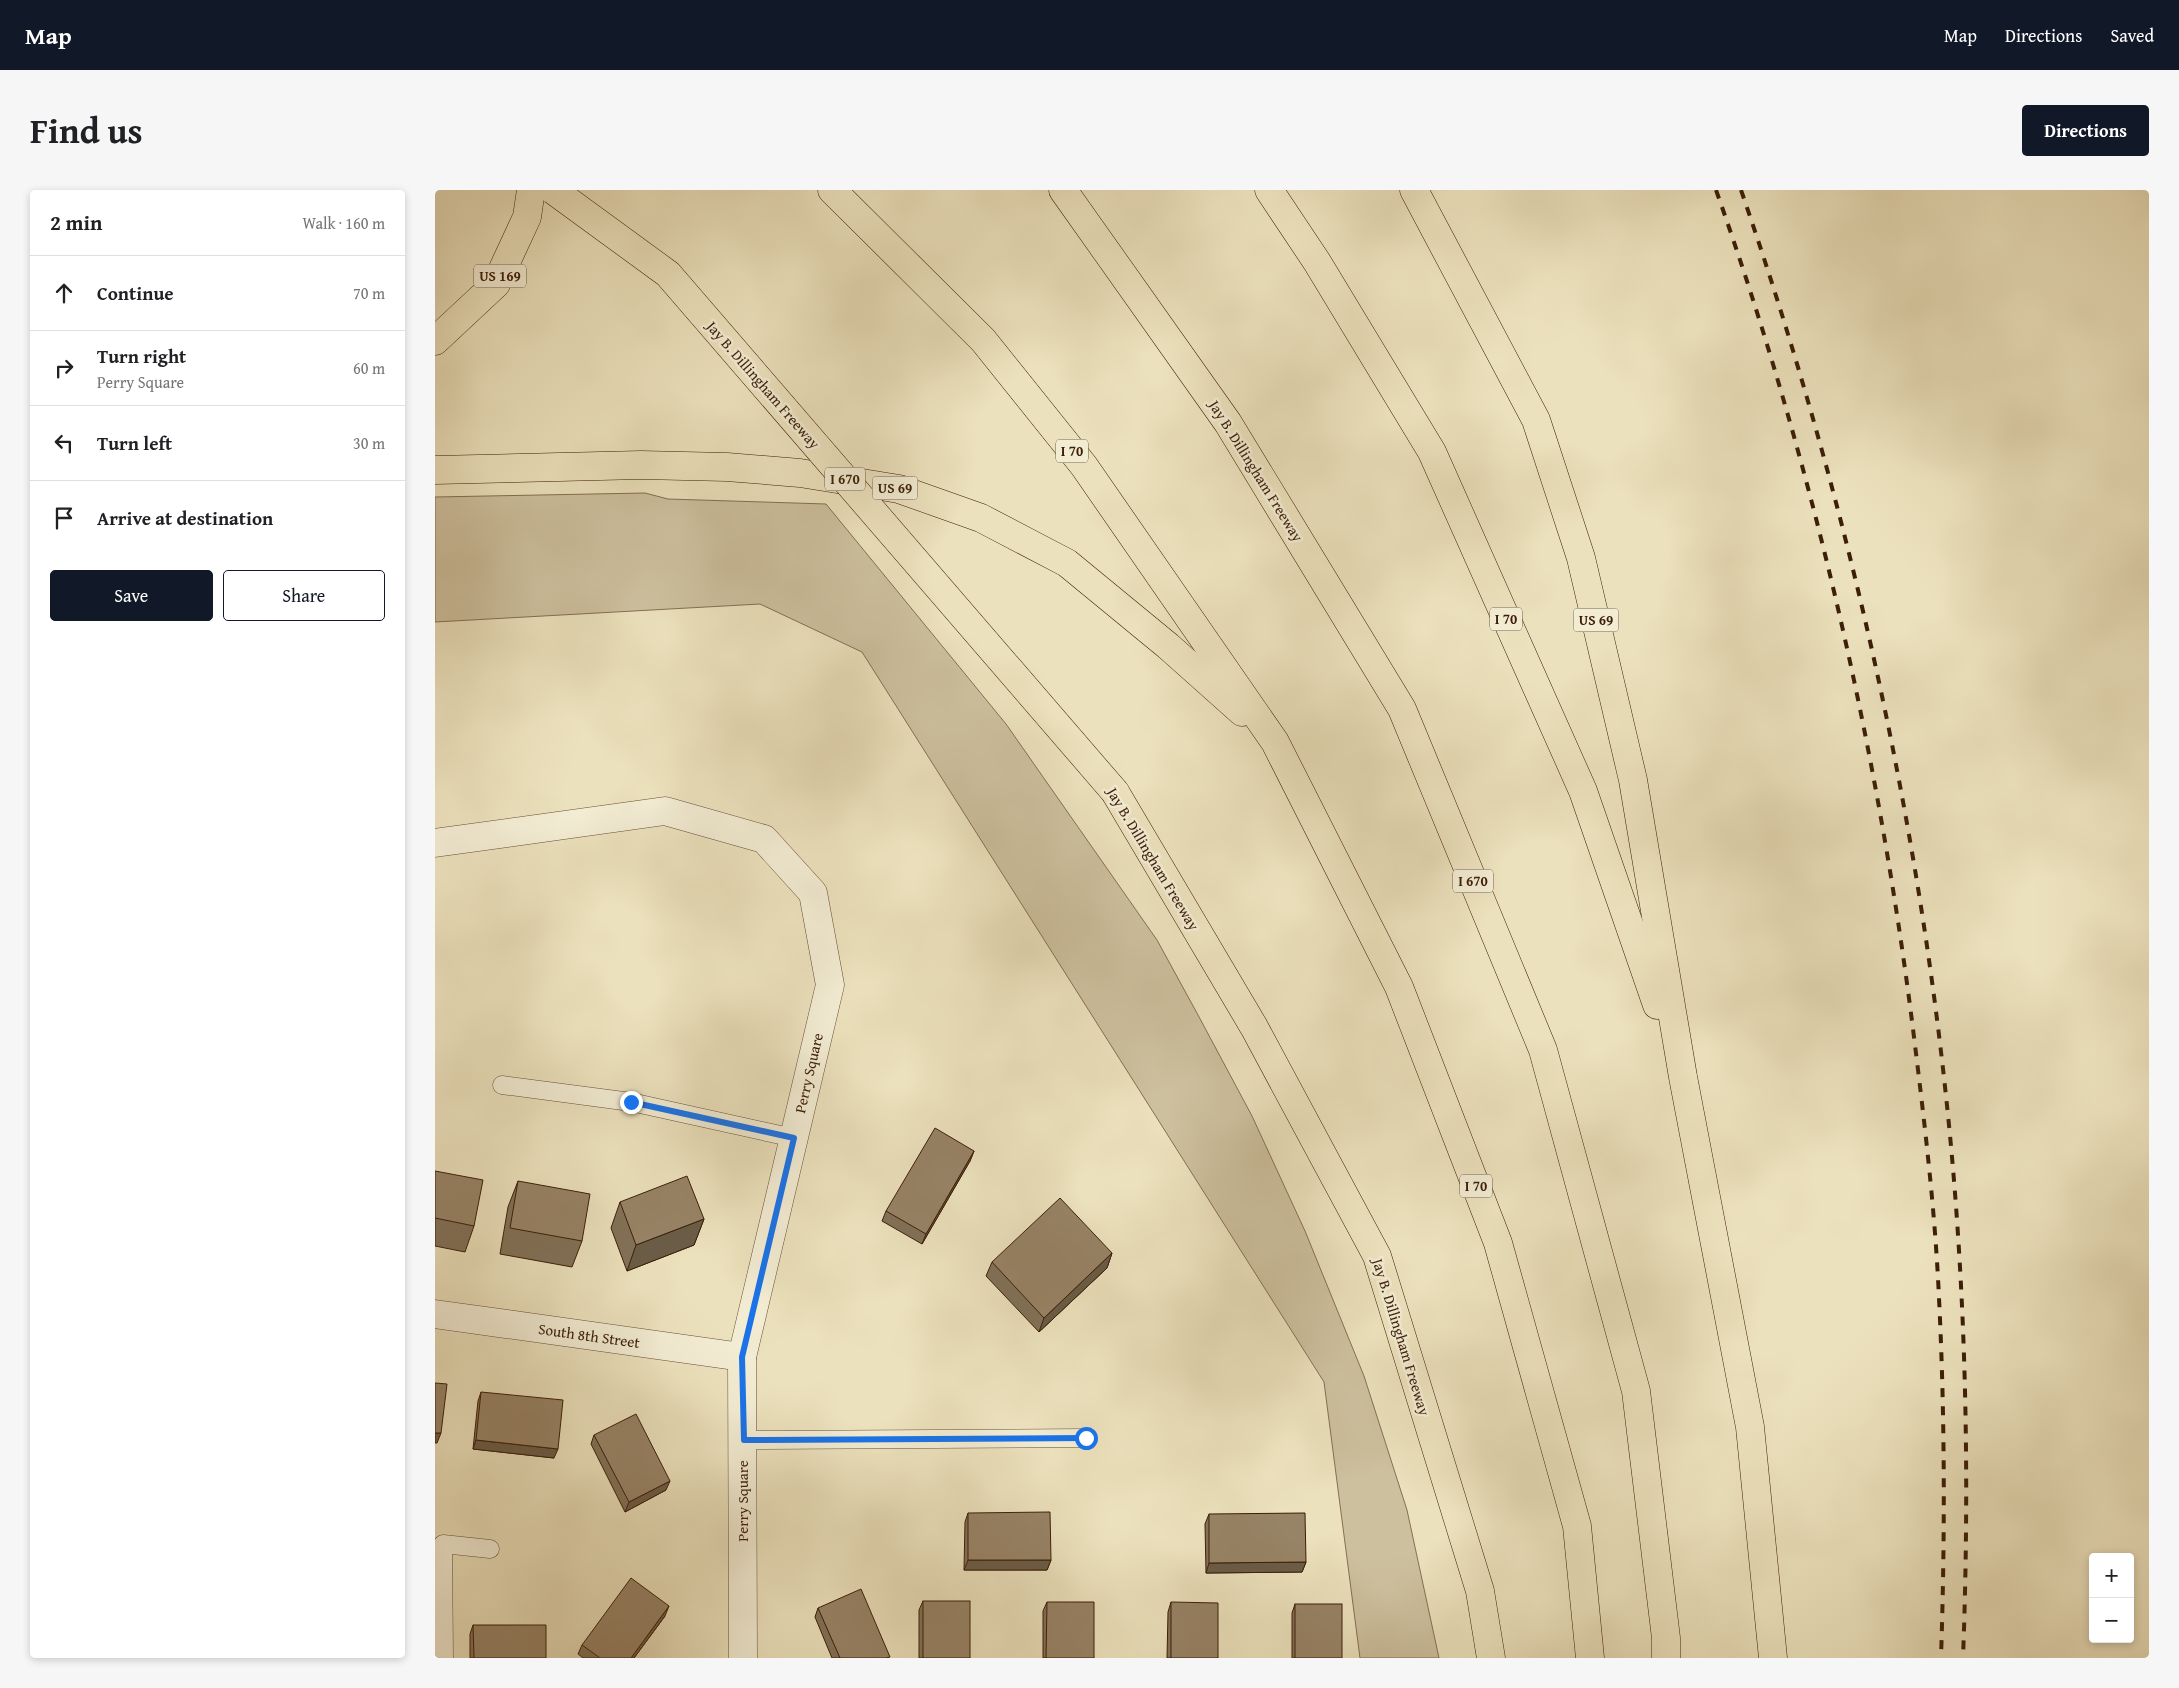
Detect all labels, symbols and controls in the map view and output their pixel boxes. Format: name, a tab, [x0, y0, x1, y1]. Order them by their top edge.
text: Map	[25, 18, 72, 53]
text: Map	[1944, 22, 1977, 49]
text: Directions	[2005, 22, 2082, 49]
text: Saved	[2110, 22, 2154, 49]
text: Find us	[30, 105, 143, 156]
button: Directions	[2022, 105, 2149, 156]
text: 2 min	[50, 207, 102, 238]
text: Walk · 160 m	[302, 211, 385, 235]
road number: US 169	[474, 264, 526, 288]
icon: ahead	[50, 279, 78, 307]
text: Continue	[97, 279, 174, 307]
text: 70 m	[353, 281, 385, 305]
street label: Jay B. Dillingham Freeway	[701, 315, 825, 454]
text: Turn right	[97, 342, 186, 370]
icon: right	[50, 354, 78, 382]
text: 60 m	[353, 356, 385, 380]
text: Perry Square	[97, 370, 184, 394]
street label: Jay B. Dillingham Freeway	[1203, 394, 1309, 546]
icon: left	[50, 429, 78, 457]
text: Turn left	[97, 429, 172, 457]
text: 30 m	[353, 431, 385, 455]
road number: I 70	[1056, 440, 1088, 462]
road number: I 670	[825, 468, 865, 490]
road number: US 69	[873, 476, 917, 500]
icon: arrive	[50, 504, 78, 532]
text: Arrive at destination	[97, 504, 273, 532]
button: Save	[50, 570, 213, 621]
button: Share	[223, 570, 385, 621]
road number: I 70	[1490, 608, 1522, 630]
road number: US 69	[1573, 608, 1619, 632]
street label: Jay B. Dillingham Freeway	[1101, 782, 1205, 935]
road number: I 670	[1453, 869, 1493, 892]
street label: Perry Square	[789, 1031, 828, 1115]
route end	[620, 1091, 643, 1114]
road number: I 70	[1460, 1174, 1492, 1198]
street label: Jay B. Dillingham Freeway	[1367, 1254, 1436, 1419]
street label: South 8th Street	[537, 1318, 642, 1353]
route start	[1075, 1427, 1098, 1450]
street label: Perry Square	[732, 1460, 753, 1542]
map controls	[2089, 1553, 2134, 1643]
button: +	[2089, 1553, 2134, 1598]
button: −	[2089, 1598, 2134, 1643]

